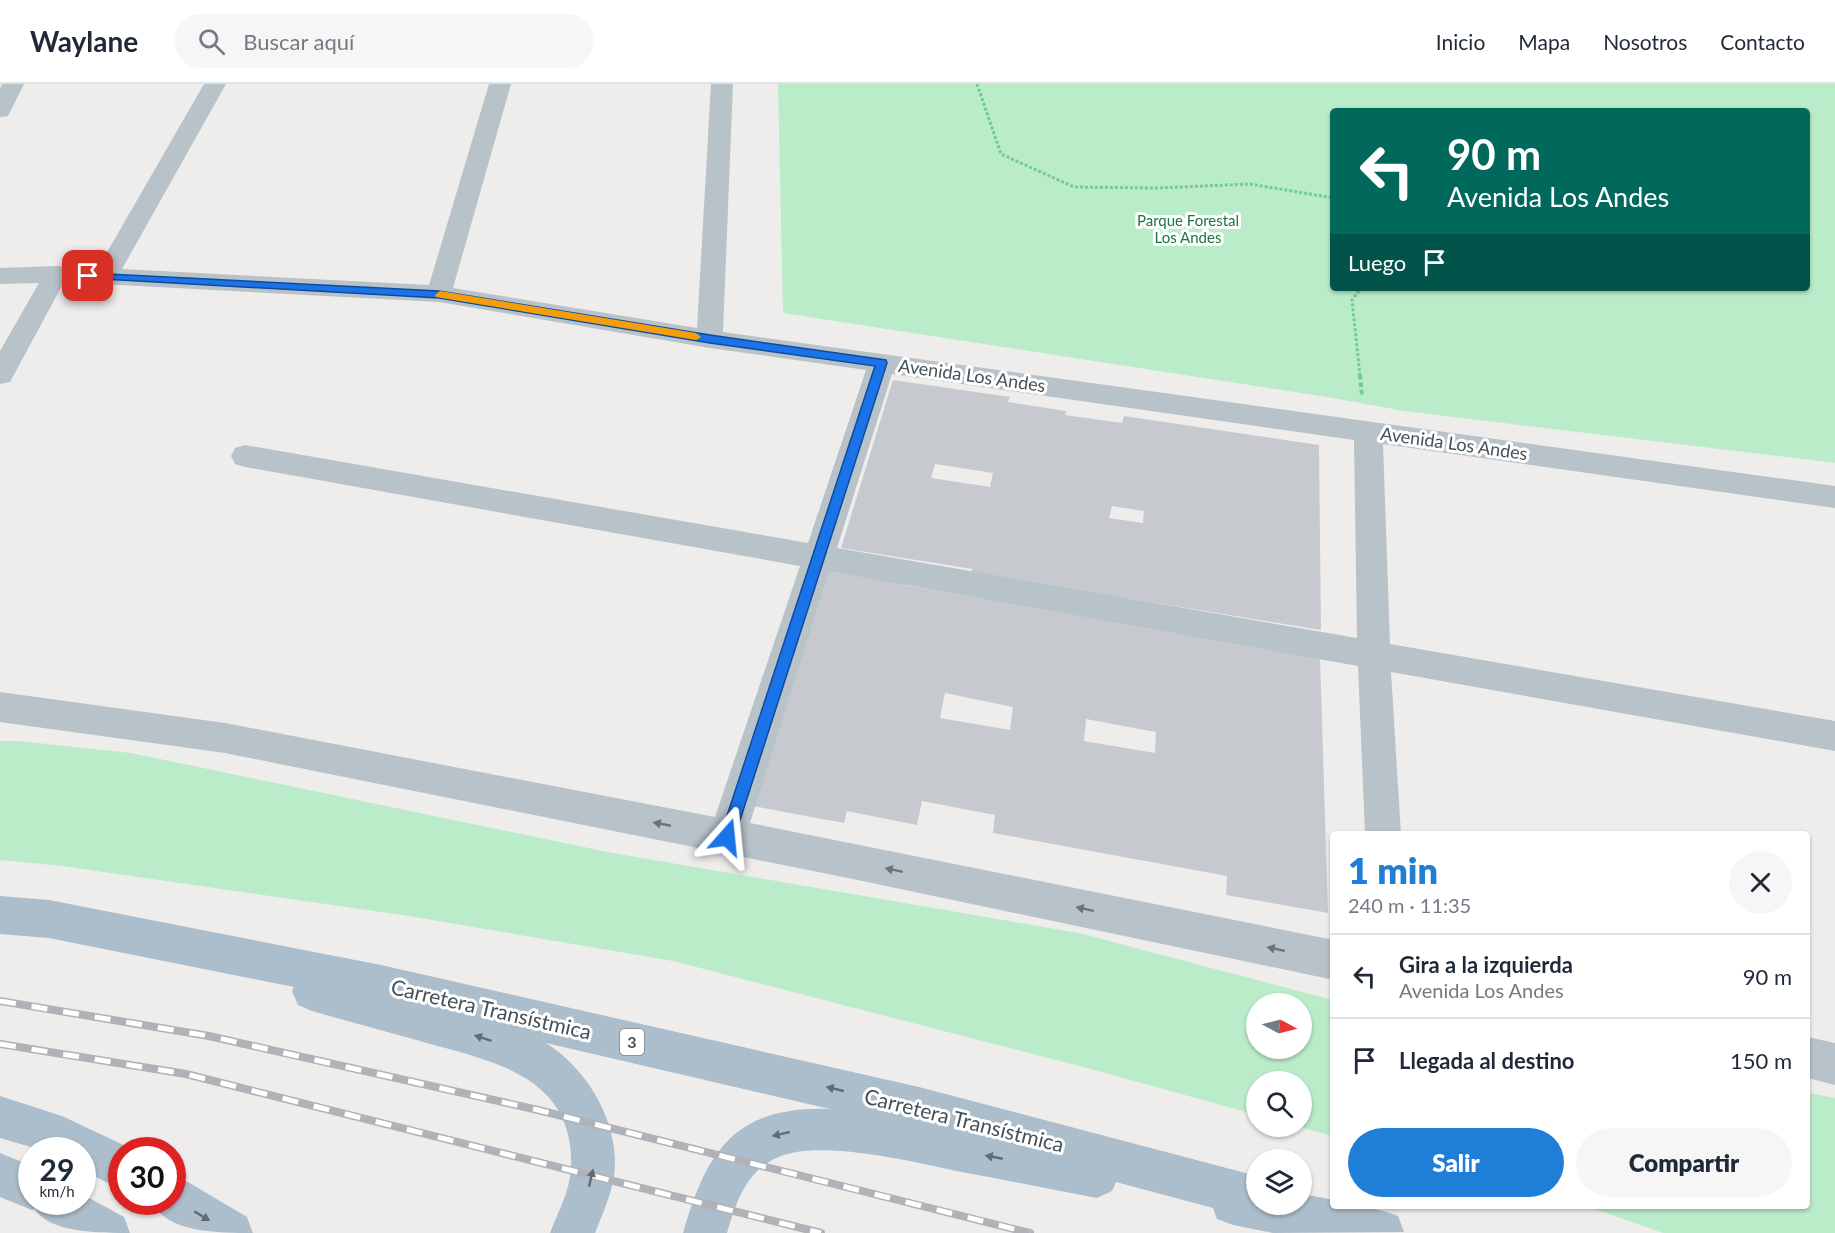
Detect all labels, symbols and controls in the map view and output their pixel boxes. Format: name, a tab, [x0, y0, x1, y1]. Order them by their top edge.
search box	[174, 14, 594, 68]
text: Waylane	[30, 24, 138, 58]
icon: search	[195, 25, 228, 58]
text: Buscar aquí	[243, 28, 354, 55]
text: Inicio	[1436, 29, 1485, 54]
text: Mapa	[1518, 29, 1570, 54]
text: Nosotros	[1603, 29, 1687, 54]
text: Contacto	[1720, 29, 1805, 54]
text: 90 m	[1447, 129, 1541, 179]
icon: left	[1348, 132, 1426, 210]
text: Avenida Los Andes	[1447, 180, 1669, 213]
park label: Parque Forestal Los Andes	[1137, 211, 1239, 246]
icon: arrive	[1418, 246, 1451, 279]
text: Luego	[1348, 249, 1406, 276]
pin	[62, 250, 113, 301]
icon: arrive	[71, 259, 104, 292]
street label: Avenida Los Andes	[897, 354, 1047, 396]
street label: Avenida Los Andes	[1379, 422, 1529, 464]
position arrow	[695, 805, 759, 869]
one-way arrow	[652, 819, 671, 828]
text: 1 min	[1348, 848, 1438, 892]
button: close	[1729, 851, 1792, 914]
one-way arrow	[884, 865, 903, 874]
text: 240 m · 11:35	[1348, 893, 1471, 917]
one-way arrow	[1075, 904, 1094, 913]
one-way arrow	[1267, 943, 1285, 953]
text: Gira a la izquierda	[1399, 951, 1573, 978]
icon: left	[1348, 960, 1381, 993]
text: 90 m	[1743, 963, 1792, 990]
street label: Carretera Transístmica	[389, 973, 594, 1044]
text: Avenida Los Andes	[1399, 978, 1564, 1002]
north arrow	[1246, 993, 1312, 1059]
map controls	[1246, 993, 1312, 1215]
road number: 3	[620, 1029, 644, 1055]
one-way arrow	[474, 1033, 492, 1043]
icon: arrive	[1348, 1044, 1381, 1077]
text: Llegada al destino	[1399, 1047, 1575, 1074]
text: 150 m	[1730, 1047, 1792, 1074]
button: search	[1246, 1071, 1312, 1137]
one-way arrow	[825, 1083, 844, 1093]
street label: Carretera Transístmica	[862, 1083, 1067, 1156]
button: Salir	[1348, 1128, 1564, 1197]
button: Compartir	[1576, 1128, 1792, 1197]
one-way arrow	[772, 1130, 791, 1140]
speed limit sign: 30	[108, 1137, 186, 1215]
button: layers	[1246, 1149, 1312, 1215]
text: 29	[40, 1151, 74, 1187]
one-way arrow	[985, 1152, 1004, 1161]
one-way arrow	[586, 1168, 596, 1187]
text: km/h	[39, 1182, 75, 1200]
one-way arrow	[194, 1210, 210, 1221]

